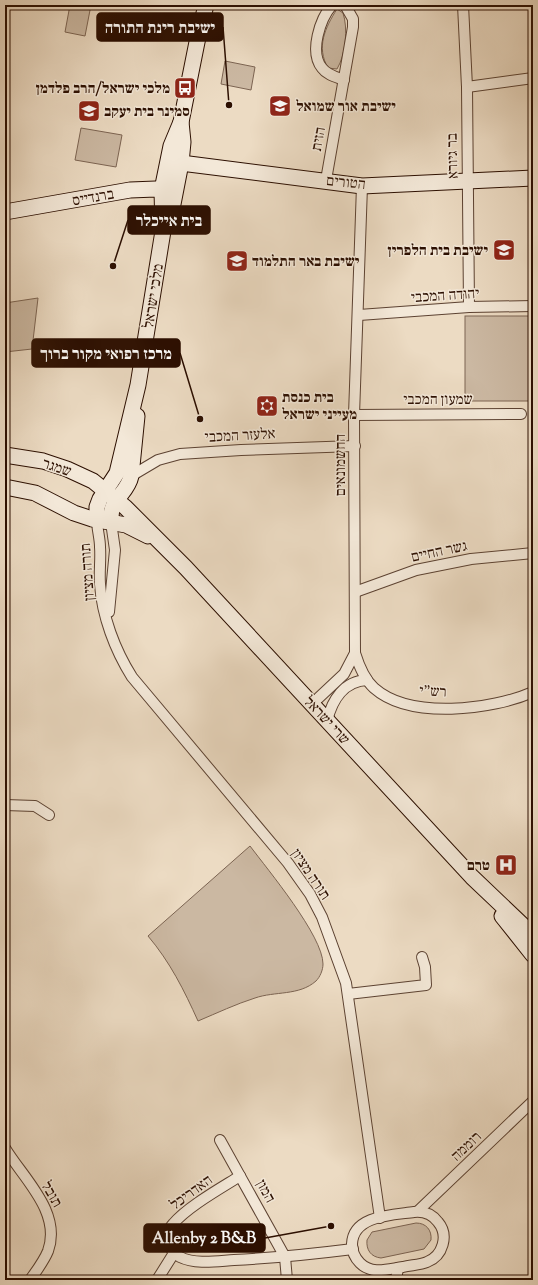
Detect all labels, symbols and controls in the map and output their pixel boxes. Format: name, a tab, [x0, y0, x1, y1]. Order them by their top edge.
callout: ישיבת רינת התורה	[97, 13, 223, 41]
text: ישיבת רינת התורה	[105, 18, 215, 41]
bus stop icon: מלכי ישראל/הרב פלדמן	[172, 75, 198, 101]
place label: מלכי ישראל/הרב פלדמן	[36, 79, 170, 100]
school or university icon: ישיבת אור שמואל	[267, 93, 293, 119]
place label: ישיבת אור שמואל	[296, 97, 396, 118]
school or university icon: סמינר בית יעקב	[76, 98, 102, 124]
place label: סמינר בית יעקב	[104, 102, 190, 123]
street label: הזית	[307, 126, 332, 153]
street label: בר גיורא	[443, 133, 464, 179]
street label: הטורים	[325, 171, 367, 196]
street label: ברנדייס	[71, 184, 116, 212]
callout: בית אייכלר	[128, 206, 210, 234]
text: בית אייכלר	[136, 211, 203, 234]
school or university icon: ישיבת בית הלפרין	[491, 237, 517, 263]
place label: ישיבת בית הלפרין	[388, 241, 488, 262]
school or university icon: ישיבת באר התלמוד	[224, 248, 250, 274]
place label: ישיבת באר התלמוד	[252, 252, 360, 273]
street label: מלכי ישראל	[139, 262, 170, 330]
street label: יהודה המכבי	[410, 284, 480, 309]
callout: מרכז רפואי מקור ברוך	[32, 339, 180, 367]
text: מרכז רפואי מקור ברוך	[40, 344, 172, 367]
place label: בית כנסת מעייני ישראל	[282, 388, 357, 426]
street label: שמעון המכבי	[403, 390, 473, 411]
synagogue icon: בית כנסת מעייני ישראל	[254, 393, 280, 419]
street label: אלעזר המכבי	[204, 424, 276, 449]
street label: החשמונאים	[331, 434, 352, 496]
street label: שמגר	[39, 454, 74, 483]
street label: גשר החיים	[409, 536, 469, 569]
street label: תורה מציון	[76, 542, 101, 601]
street label: רש"י	[419, 681, 447, 704]
street label: שרי ישראל	[298, 692, 354, 750]
street label: תורה מציון	[285, 845, 335, 905]
hospital icon: טרם	[493, 852, 519, 878]
place label: טרם	[467, 856, 490, 877]
street label: רוממה	[447, 1127, 487, 1167]
street label: האדריכל	[166, 1171, 218, 1216]
street label: המון	[250, 1176, 280, 1207]
street label: תובל	[35, 1178, 67, 1212]
callout: Allenby 2 B&B	[144, 1224, 265, 1252]
text: Allenby 2 B&B	[152, 1228, 256, 1251]

